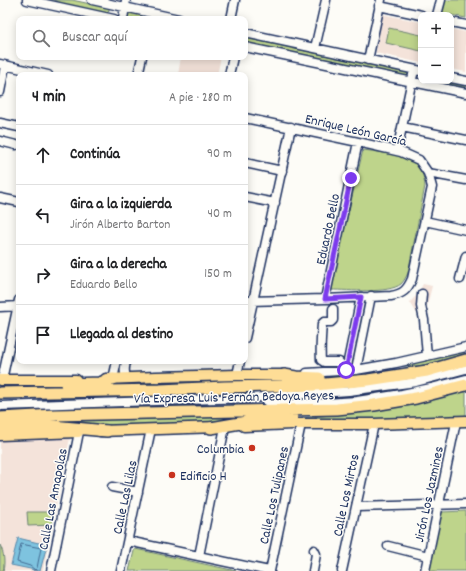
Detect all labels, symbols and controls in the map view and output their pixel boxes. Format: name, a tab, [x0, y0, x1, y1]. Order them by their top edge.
map controls	[418, 12, 454, 84]
button: +	[418, 12, 454, 48]
search box	[16, 16, 248, 60]
icon: search	[30, 27, 52, 49]
text: Buscar aquí	[62, 27, 127, 49]
button: −	[418, 48, 454, 84]
text: 4 min	[32, 86, 66, 110]
text: A pie · 280 m	[169, 89, 232, 108]
street label: Enrique León García	[303, 110, 409, 152]
icon: ahead	[32, 144, 54, 166]
text: Continúa	[70, 144, 120, 166]
text: 90 m	[207, 145, 232, 164]
route end	[342, 169, 360, 187]
street label: Eduardo Bello	[312, 192, 346, 267]
text: Gira a la izquierda	[70, 194, 171, 216]
icon: left	[32, 204, 54, 226]
text: 40 m	[208, 205, 232, 224]
text: Jirón Alberto Barton	[70, 216, 170, 235]
text: Gira a la derecha	[70, 254, 167, 276]
icon: right	[32, 264, 54, 286]
text: 150 m	[204, 265, 232, 284]
text: Eduardo Bello	[70, 276, 137, 295]
icon: arrive	[32, 324, 54, 346]
text: Llegada al destino	[70, 324, 173, 346]
route start	[337, 361, 355, 379]
street label: Vía Expresa Luis Fernán Bedoya Reyes	[134, 386, 334, 410]
place label: Columbia	[197, 440, 244, 460]
marker: Columbia	[247, 443, 257, 453]
street label: Calle Los Tulipanes	[255, 445, 295, 546]
street label: Jirón Los Jazmines	[410, 445, 450, 544]
street label: Calle Las Amapolas	[34, 447, 74, 552]
street label: Calle Los Mirtos	[328, 452, 365, 538]
street label: Calle Las Lilas	[108, 459, 144, 536]
place label: Edificio H	[180, 467, 227, 487]
marker: Edificio H	[167, 470, 177, 480]

